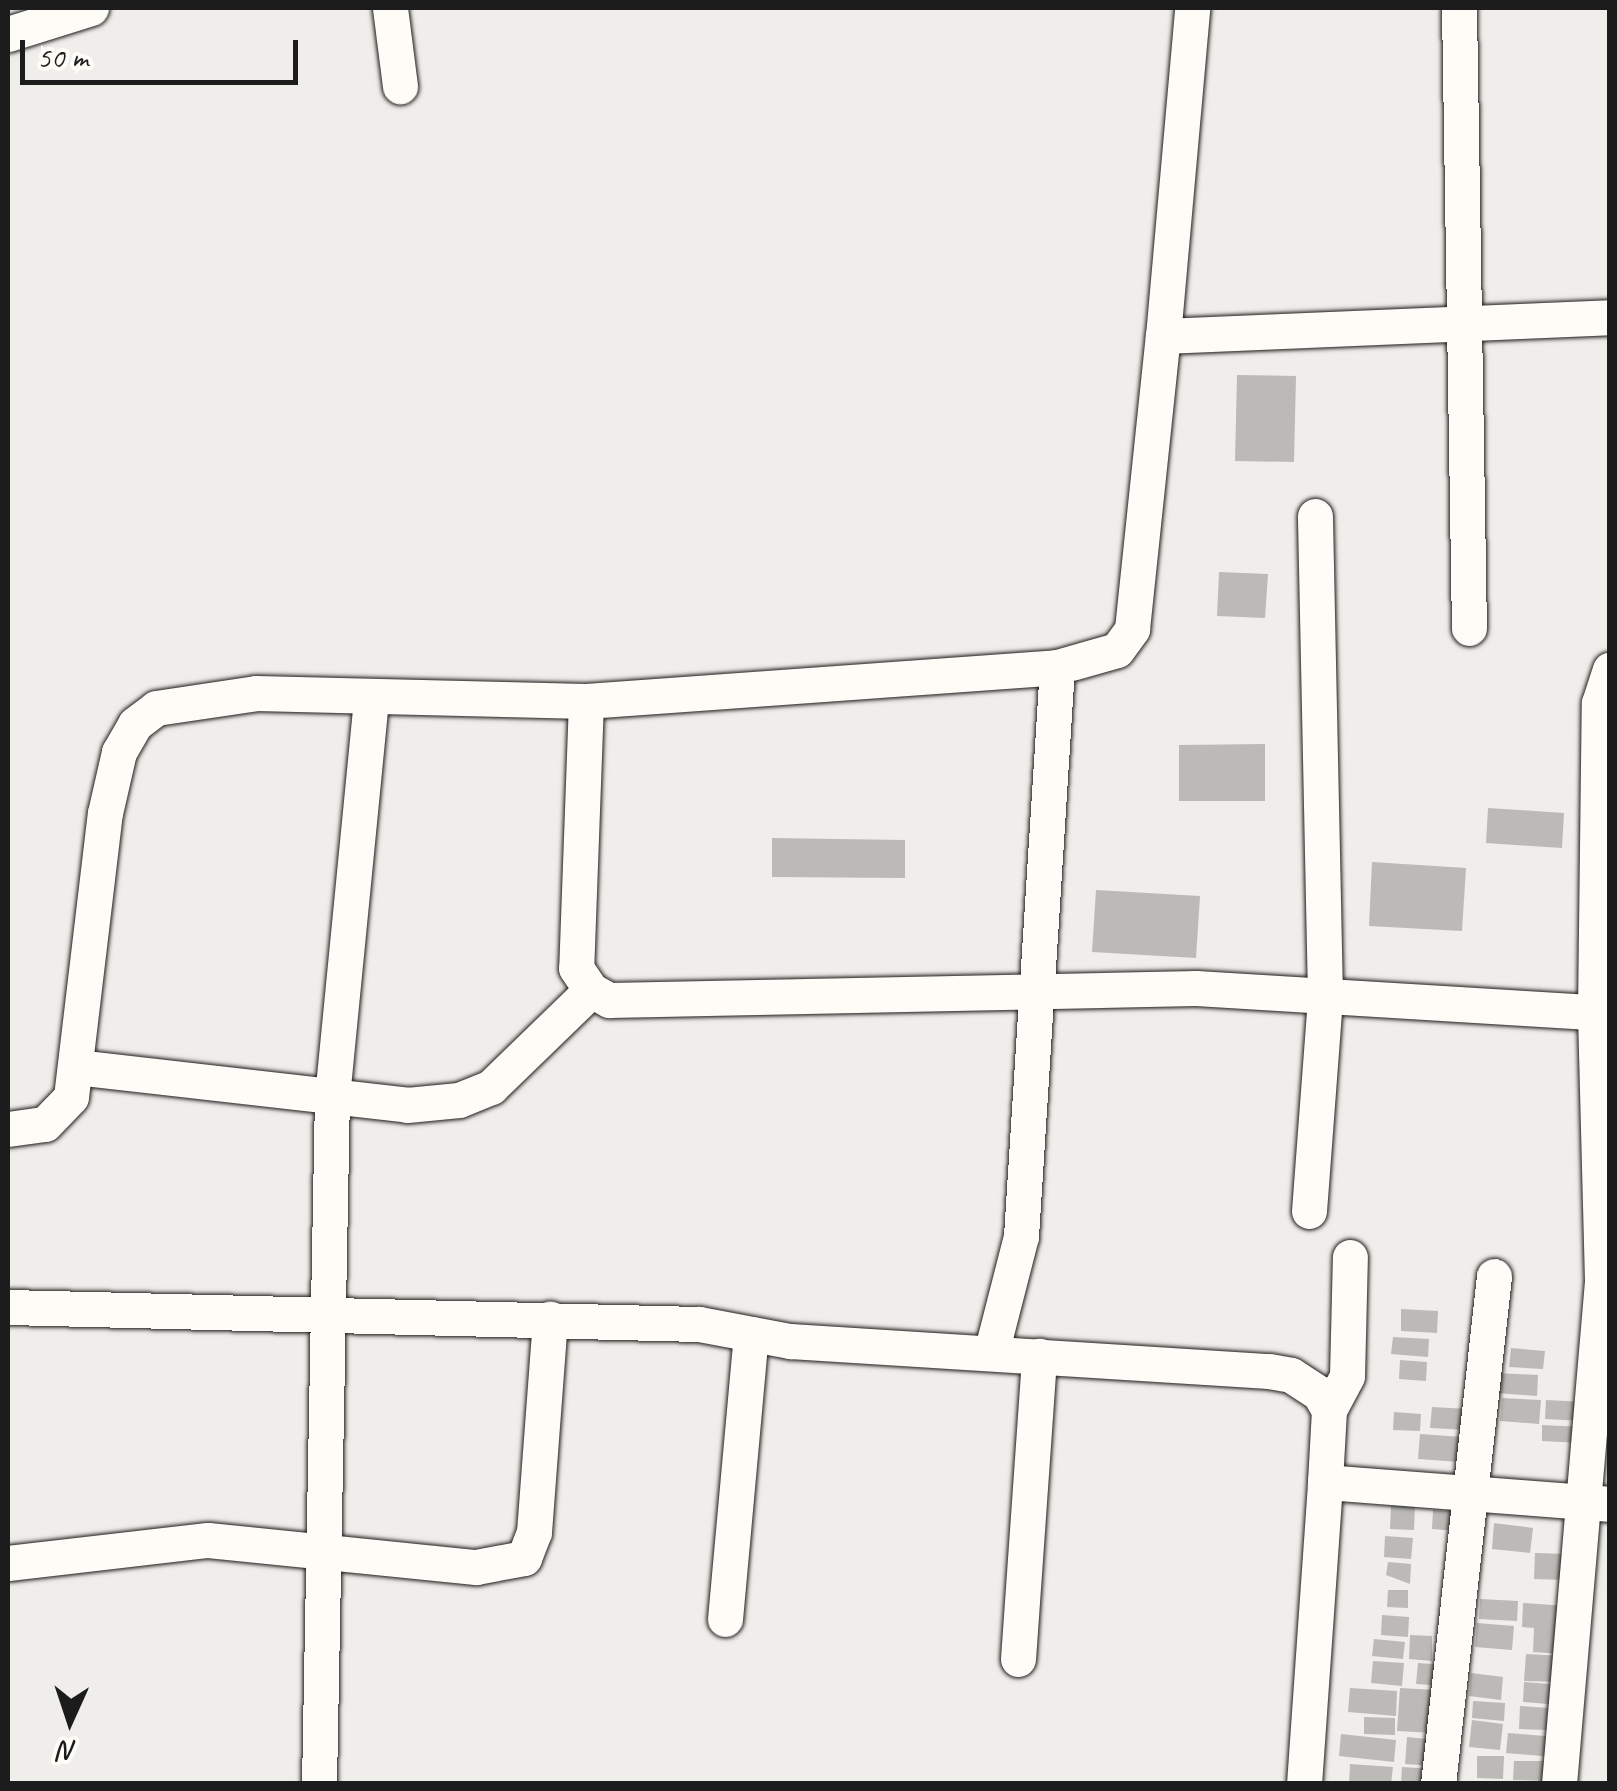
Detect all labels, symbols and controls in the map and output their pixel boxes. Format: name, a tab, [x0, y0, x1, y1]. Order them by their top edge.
scale bar	[25, 20, 302, 82]
text: 50 m	[37, 38, 88, 76]
north arrow	[20, 1671, 120, 1771]
text: N	[59, 1734, 78, 1769]

